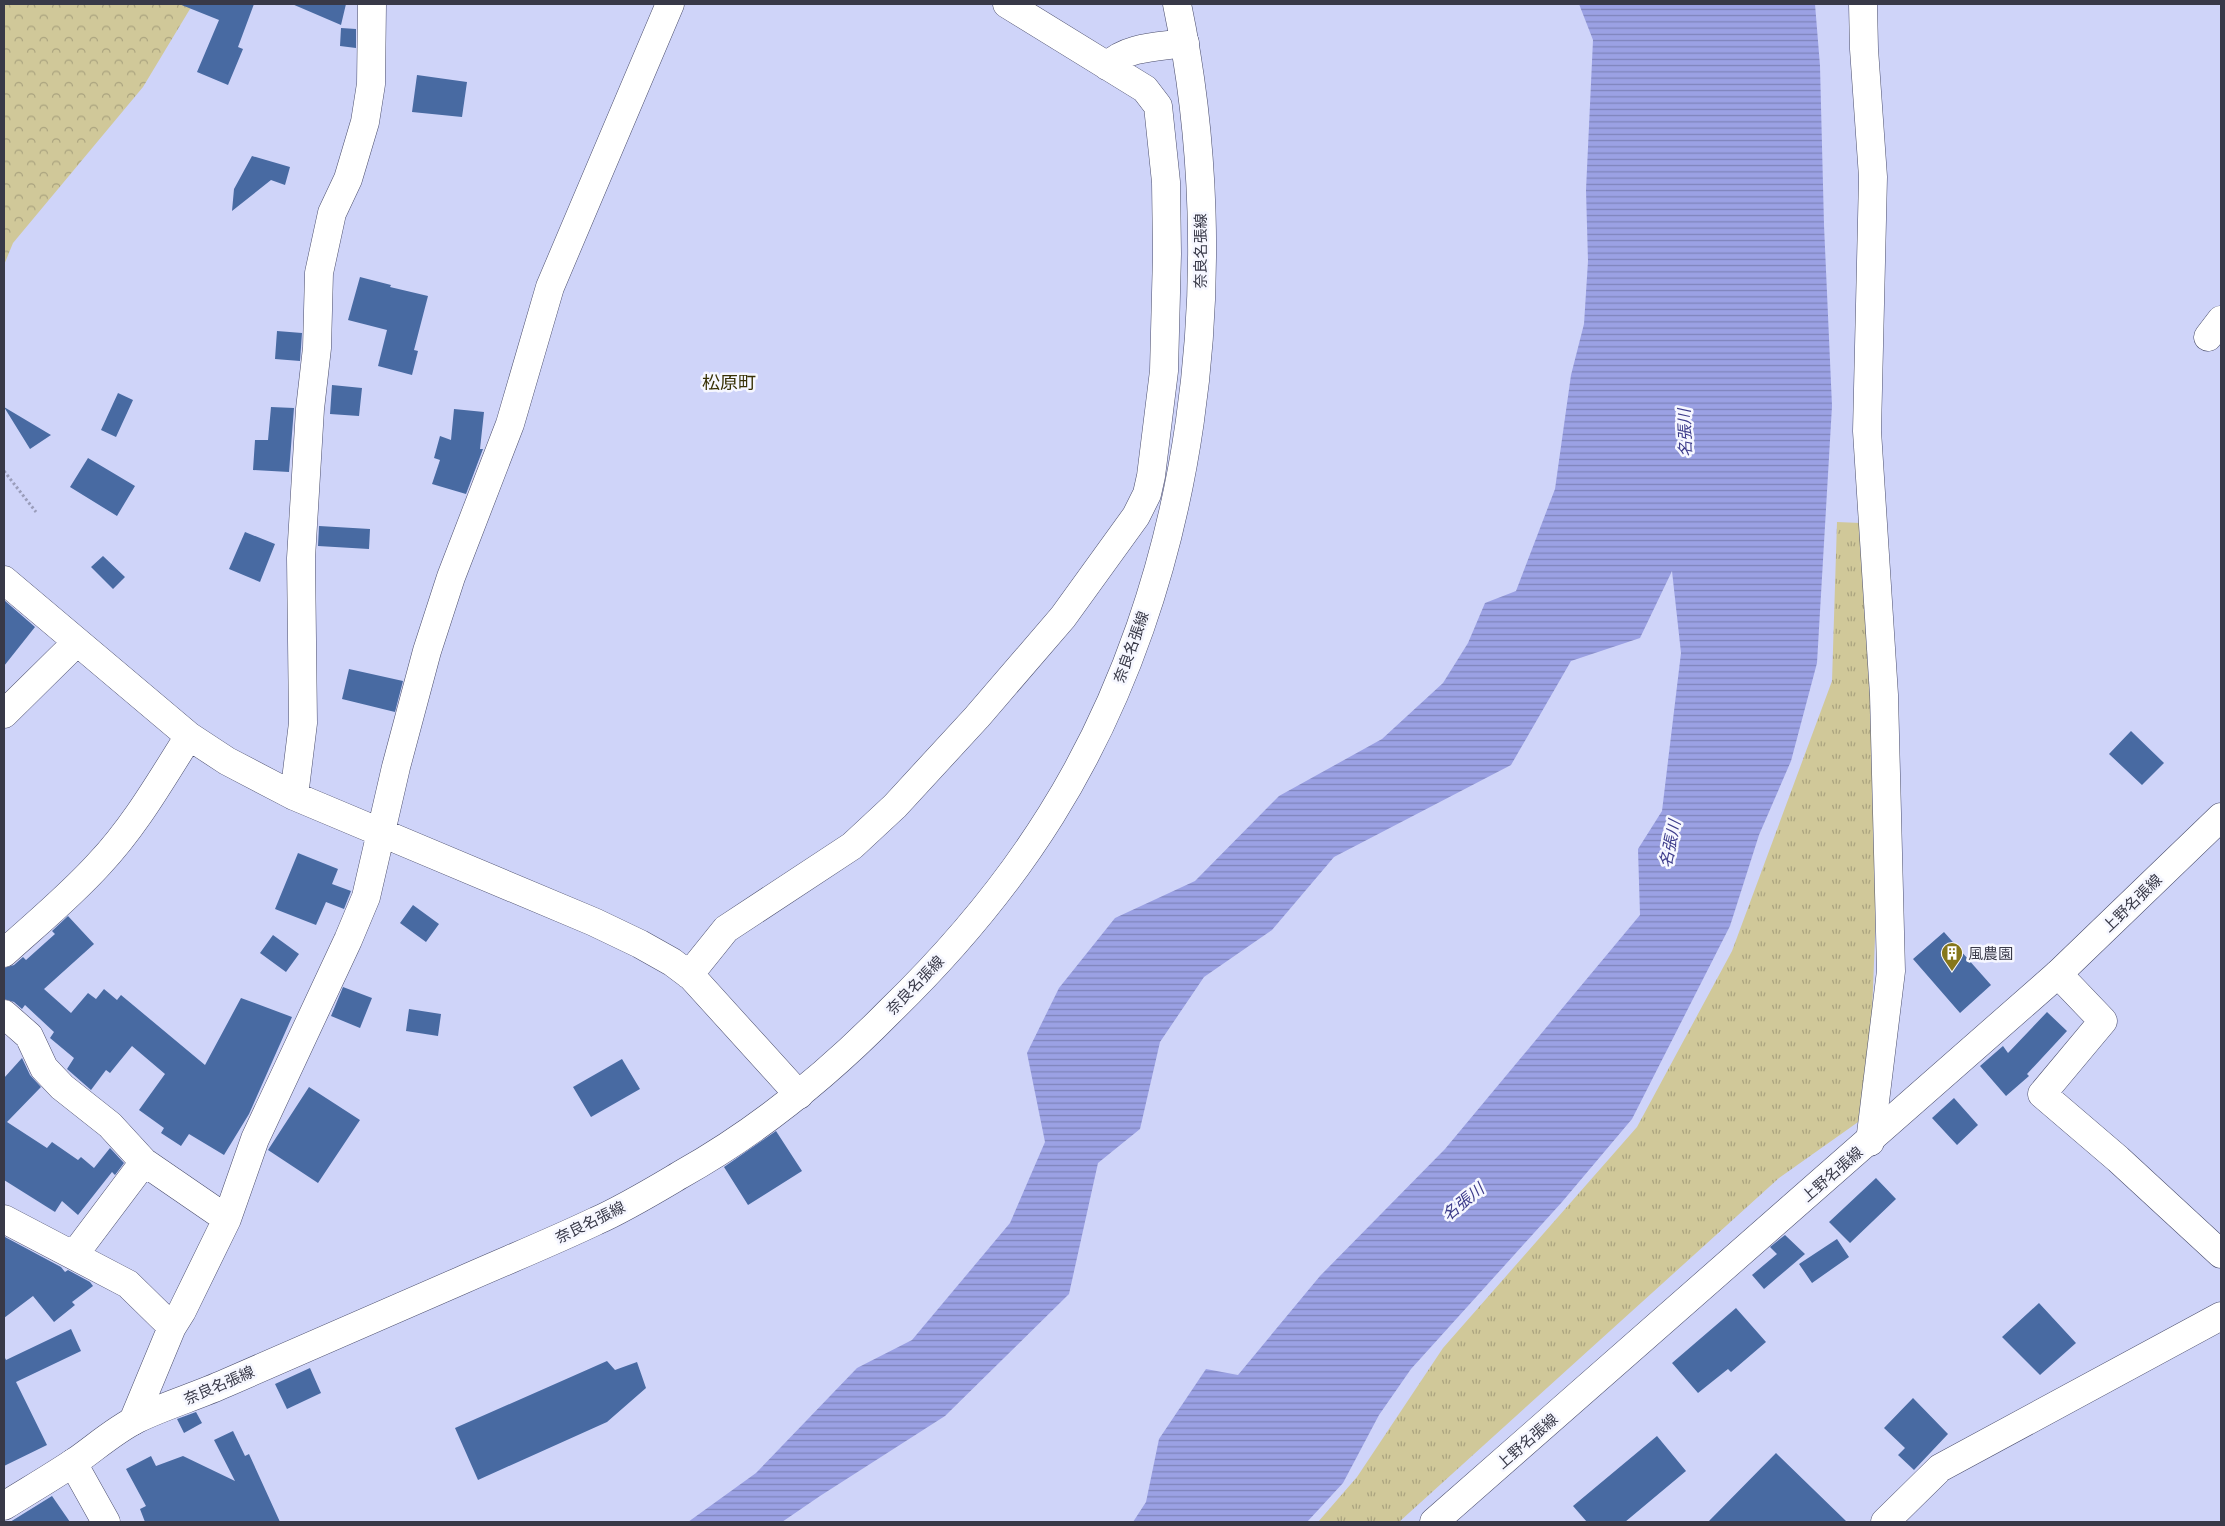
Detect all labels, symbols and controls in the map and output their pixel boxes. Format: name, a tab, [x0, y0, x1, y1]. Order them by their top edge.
street label: 奈良名張線	[1192, 213, 1209, 289]
district label: 松原町	[702, 372, 756, 393]
water label: 名張川	[1675, 407, 1695, 457]
street label: 奈良名張線	[1110, 609, 1152, 685]
water label: 名張川	[1656, 817, 1685, 869]
street label: 上野名張線	[2099, 871, 2165, 935]
building icon: 風農園	[1940, 941, 1964, 972]
place label: 風農園	[1968, 945, 2013, 962]
street label: 奈良名張線	[883, 952, 947, 1018]
street label: 上野名張線	[1798, 1143, 1866, 1205]
water label: 名張川	[1438, 1178, 1489, 1224]
street label: 奈良名張線	[553, 1198, 627, 1246]
street label: 奈良名張線	[181, 1363, 257, 1407]
street label: 上野名張線	[1493, 1410, 1561, 1472]

